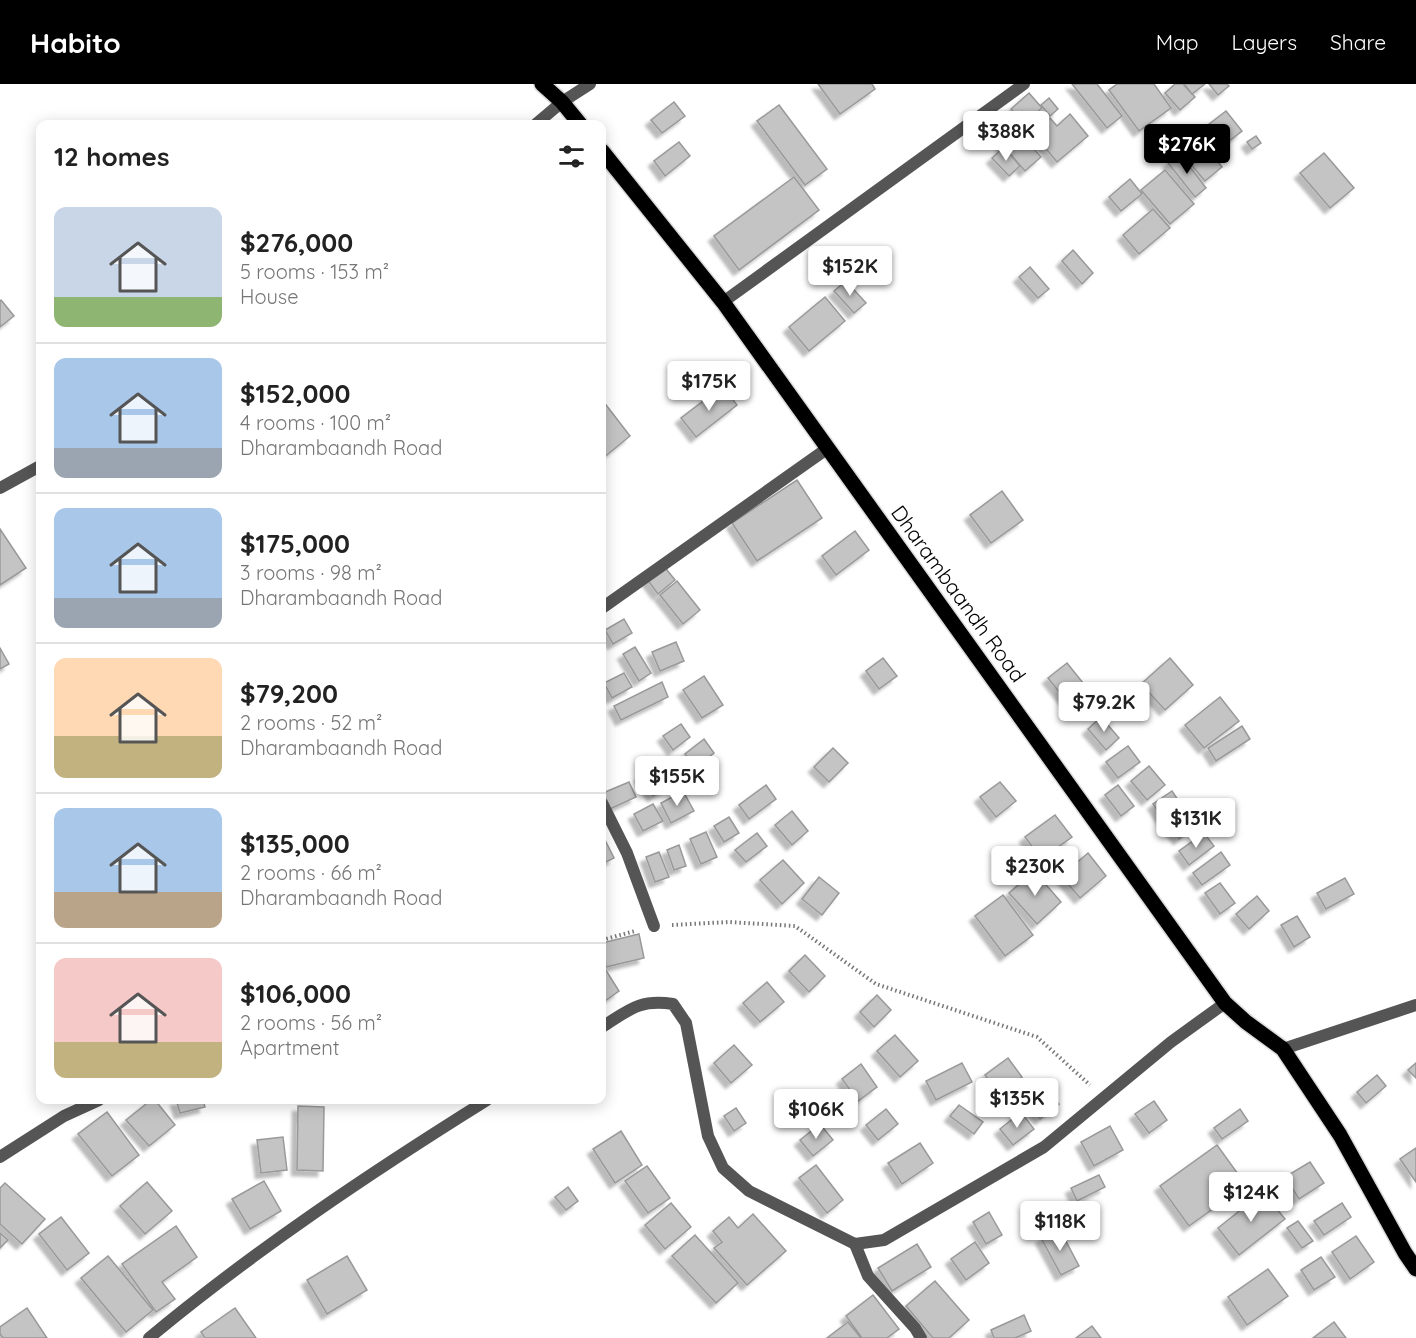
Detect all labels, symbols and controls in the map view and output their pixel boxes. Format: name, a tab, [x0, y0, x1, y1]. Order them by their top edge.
text: Habito	[30, 25, 121, 60]
text: Map	[1156, 29, 1199, 55]
text: Layers	[1232, 29, 1297, 55]
text: Share	[1330, 29, 1386, 55]
pin: $388K	[964, 111, 1048, 162]
text: $388K	[977, 118, 1035, 143]
pin: $276K	[1145, 124, 1229, 175]
text: $276K	[1158, 131, 1216, 156]
text: 12 homes	[54, 140, 170, 173]
icon: filters	[555, 140, 588, 173]
text: $276,000	[240, 226, 353, 259]
icon: home	[102, 231, 174, 303]
pin: $152K	[808, 246, 892, 297]
text: $152K	[822, 253, 878, 278]
text: 5 rooms · 153 m²	[240, 259, 389, 284]
text: House	[240, 284, 299, 309]
pin: $175K	[667, 361, 751, 412]
text: $175K	[681, 368, 737, 393]
text: $152,000	[240, 377, 350, 410]
icon: home	[102, 382, 174, 454]
text: 4 rooms · 100 m²	[240, 410, 391, 435]
text: Dharambaandh Road	[240, 435, 442, 460]
street label: Dharambaandh Road	[886, 500, 1032, 687]
text: $175,000	[240, 527, 350, 560]
icon: home	[102, 532, 174, 604]
text: 3 rooms · 98 m²	[240, 560, 382, 585]
text: Dharambaandh Road	[240, 585, 442, 610]
text: $79,200	[240, 677, 338, 710]
icon: home	[102, 682, 174, 754]
pin: $79.2K	[1055, 682, 1153, 733]
text: $79.2K	[1073, 689, 1135, 714]
text: 2 rooms · 52 m²	[240, 710, 382, 735]
text: Dharambaandh Road	[240, 735, 442, 760]
pin: $155K	[635, 756, 719, 807]
text: $155K	[649, 763, 705, 788]
pin: $131K	[1154, 798, 1238, 849]
text: $131K	[1170, 805, 1222, 830]
text: $135,000	[240, 827, 350, 860]
icon: home	[102, 832, 174, 904]
pin: $230K	[993, 846, 1077, 897]
text: $230K	[1005, 853, 1065, 878]
text: 2 rooms · 66 m²	[240, 860, 382, 885]
text: Dharambaandh Road	[240, 885, 442, 910]
text: $106,000	[240, 977, 351, 1010]
icon: home	[102, 982, 174, 1054]
text: 2 rooms · 56 m²	[240, 1010, 382, 1035]
text: Apartment	[240, 1035, 340, 1060]
pin: $135K	[975, 1078, 1059, 1129]
text: $135K	[989, 1085, 1045, 1110]
pin: $106K	[774, 1089, 858, 1140]
text: $106K	[788, 1096, 844, 1121]
pin: $124K	[1209, 1172, 1293, 1223]
text: $124K	[1223, 1179, 1279, 1204]
pin: $118K	[1018, 1201, 1102, 1252]
text: $118K	[1034, 1208, 1086, 1233]

